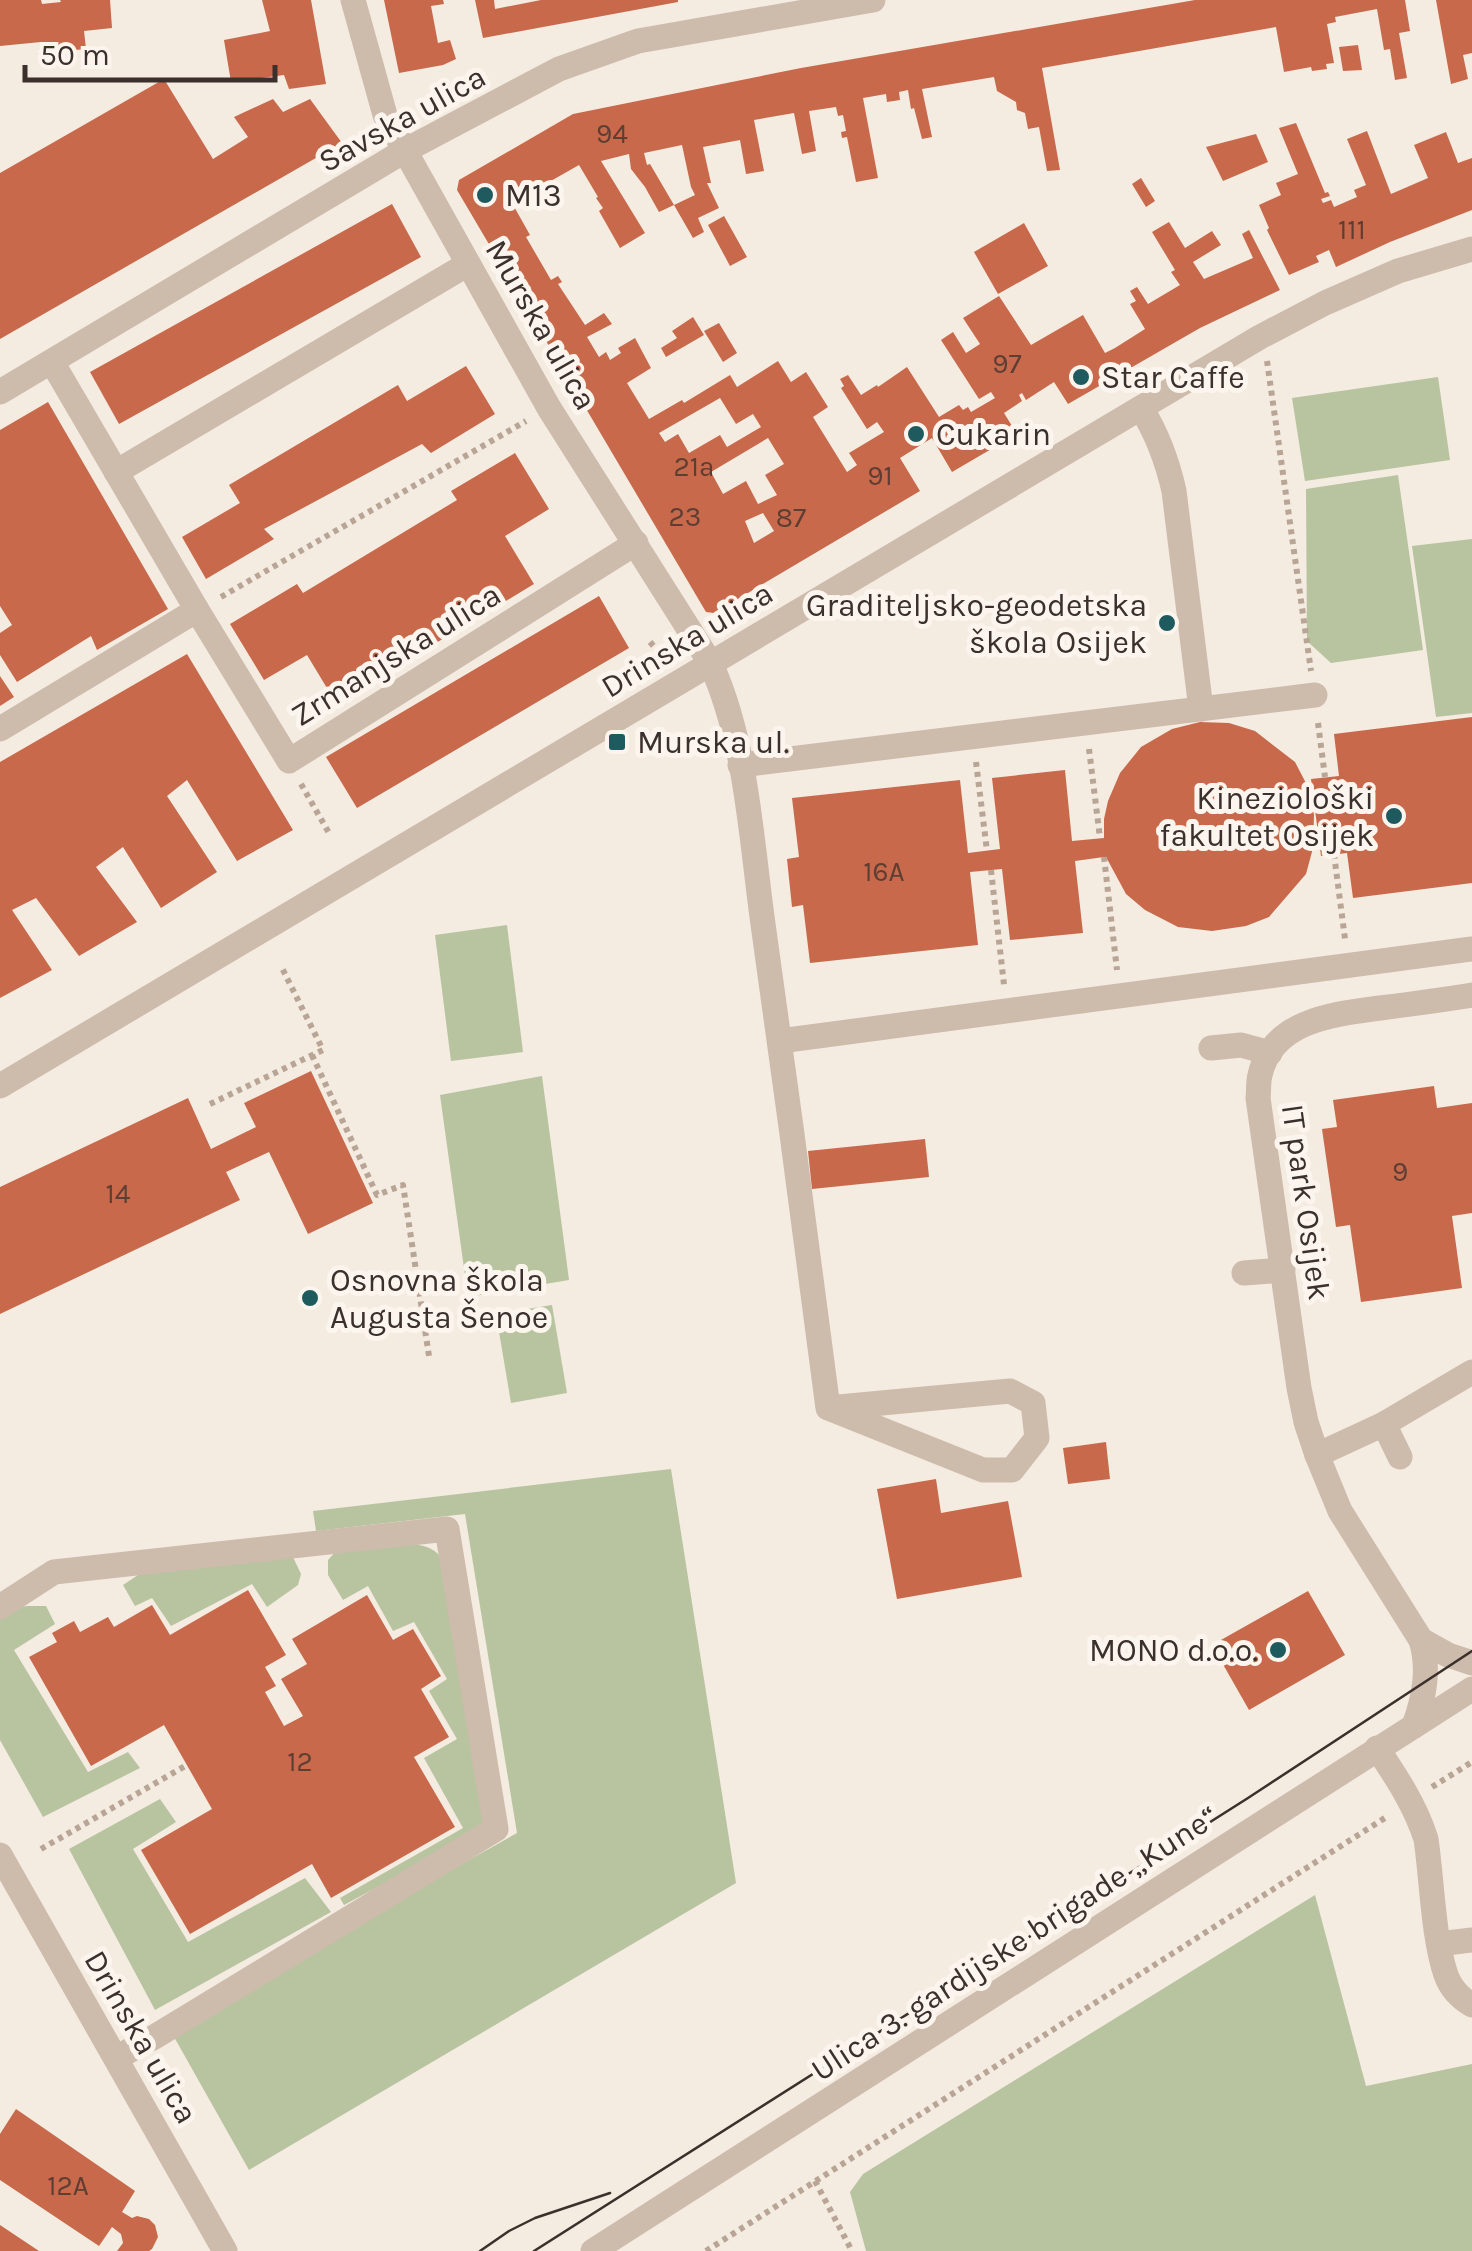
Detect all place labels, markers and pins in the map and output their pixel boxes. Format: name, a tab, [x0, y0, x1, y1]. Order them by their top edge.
place label: M13	[505, 177, 562, 214]
marker: M13	[474, 184, 496, 206]
place label: Star Caffe	[1101, 359, 1245, 396]
marker: Star Caffe	[1070, 366, 1092, 388]
place label: Cukarin	[936, 416, 1051, 453]
marker: Cukarin	[905, 423, 927, 445]
place label: Graditeljsko-geodetska škola Osijek	[806, 587, 1147, 661]
marker: Graditeljsko-geodetska škola Osijek	[1156, 612, 1178, 634]
place label: Murska ul.	[637, 724, 789, 761]
marker: Murska ul.	[606, 731, 628, 753]
place label: Kineziološki fakultet Osijek	[1159, 780, 1374, 854]
marker: Kineziološki fakultet Osijek	[1383, 805, 1405, 827]
place label: Osnovna škola Augusta Šenoe	[330, 1262, 548, 1336]
marker: Osnovna škola Augusta Šenoe	[299, 1287, 321, 1309]
place label: MONO d.o.o.	[1089, 1632, 1258, 1669]
marker: MONO d.o.o.	[1267, 1639, 1289, 1661]

